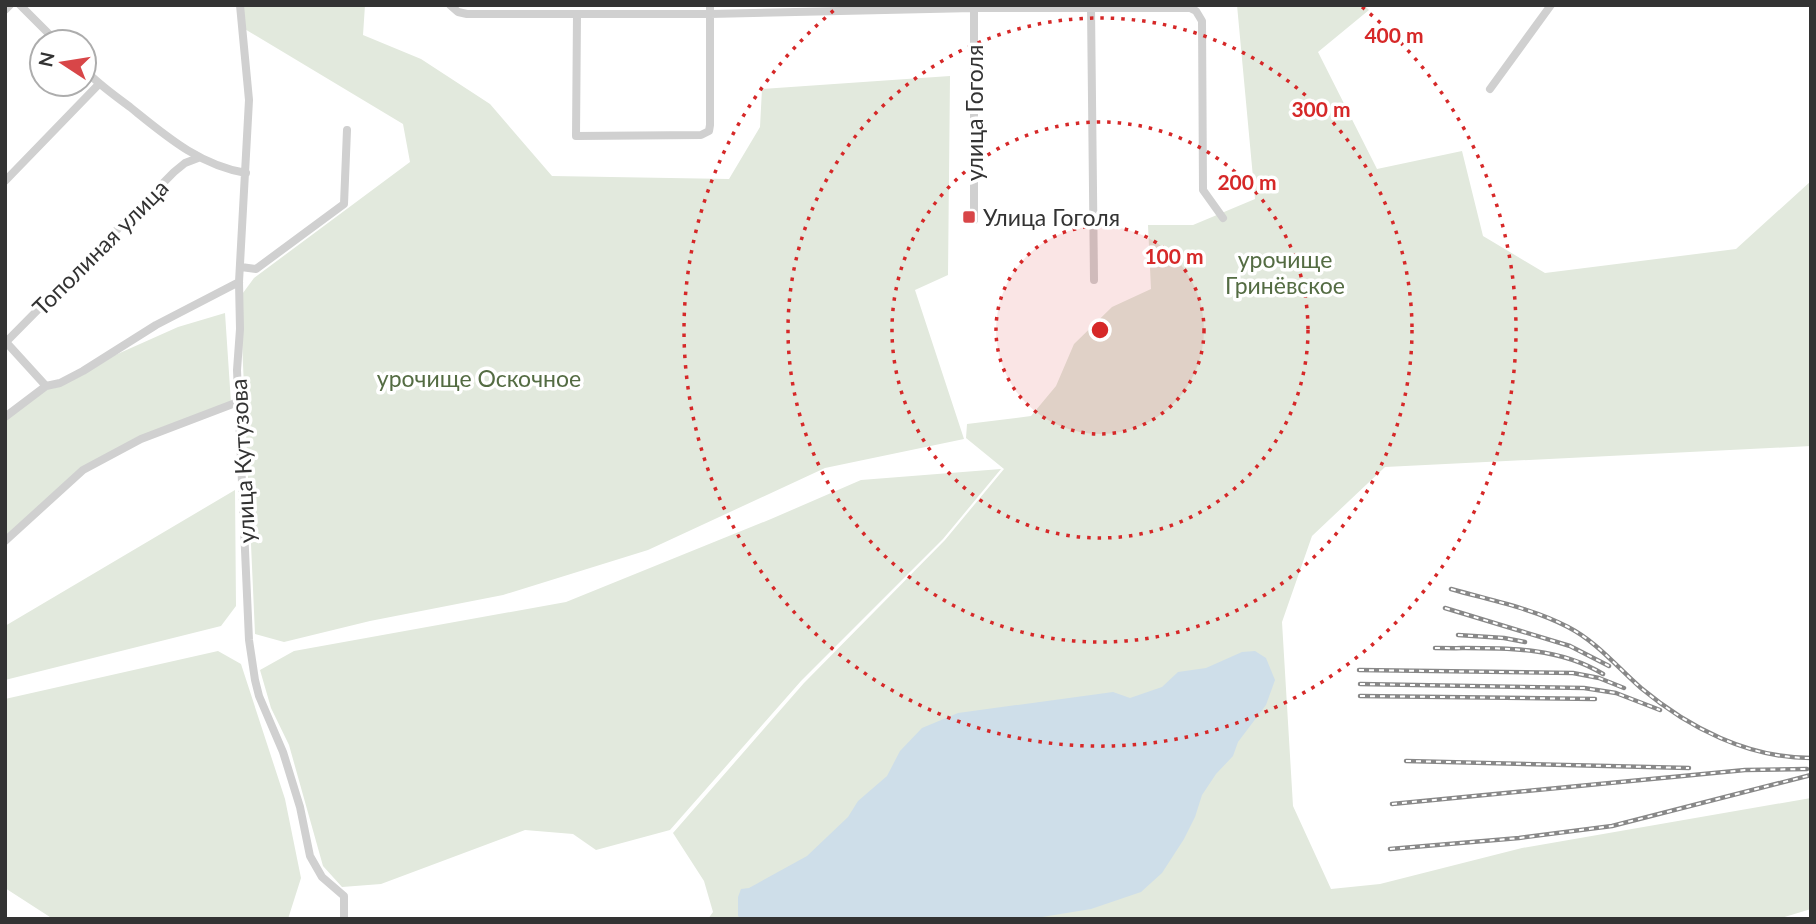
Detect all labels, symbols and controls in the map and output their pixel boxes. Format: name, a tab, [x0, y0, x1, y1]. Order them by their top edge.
text: 400 m	[1364, 22, 1424, 47]
north arrow	[28, 28, 98, 98]
street label: улица Гоголя	[960, 45, 988, 181]
text: N	[33, 50, 59, 69]
text: 300 m	[1291, 96, 1351, 121]
text: 200 m	[1217, 169, 1277, 194]
street label: Тополиная улица	[26, 173, 174, 321]
place label: Улица Гоголя	[983, 203, 1120, 231]
marker: Улица Гоголя	[961, 209, 977, 225]
text: 100 m	[1144, 243, 1204, 268]
park label: урочище Гринёвское	[1225, 245, 1345, 299]
centre of rings	[1088, 318, 1112, 342]
park label: урочище Оскочное	[377, 364, 581, 392]
street label: улица Кутузова	[224, 378, 260, 544]

